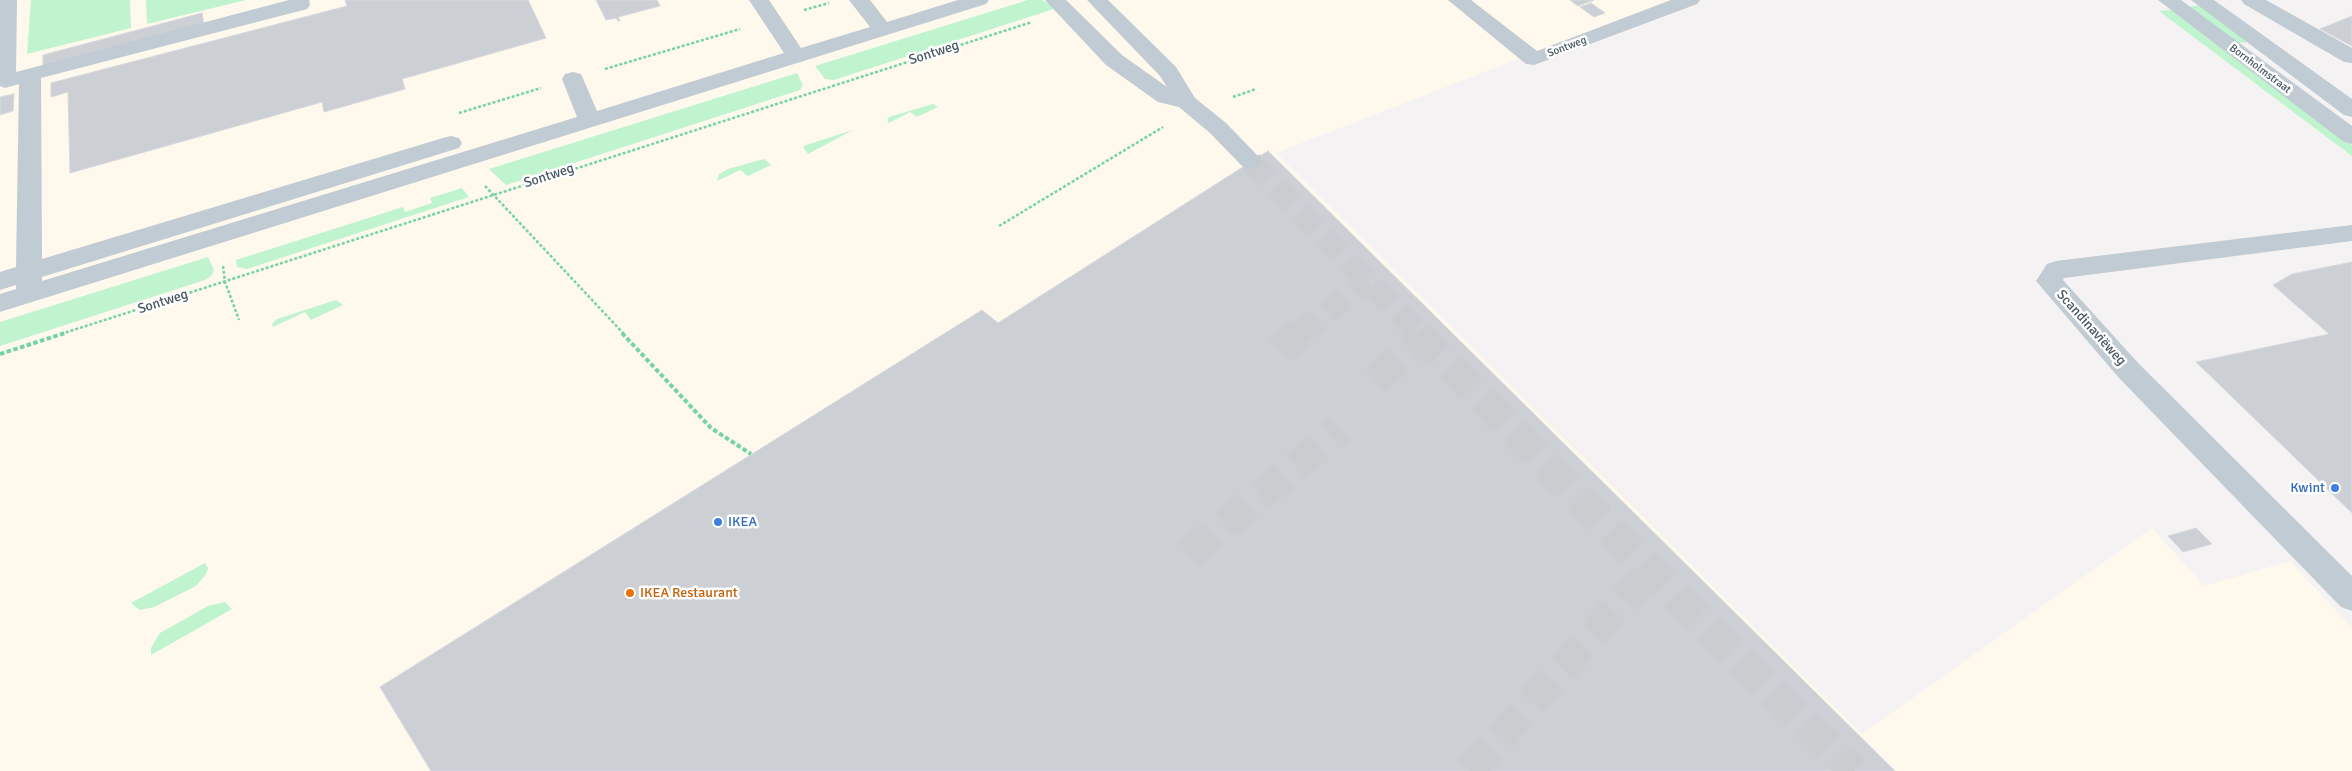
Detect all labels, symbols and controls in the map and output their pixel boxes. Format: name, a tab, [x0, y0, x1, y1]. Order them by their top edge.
street label: Sontweg	[1546, 34, 1588, 60]
street label: Sontweg	[907, 37, 961, 69]
street label: Bornholmstraat	[2227, 42, 2293, 96]
street label: Sontweg	[522, 160, 576, 192]
street label: Sontweg	[136, 286, 190, 318]
street label: Scandinaviëweg	[2053, 287, 2129, 369]
place label: Kwint	[2290, 480, 2325, 496]
marker: Kwint	[2329, 482, 2341, 494]
place label: IKEA	[728, 514, 757, 530]
marker: IKEA	[712, 516, 724, 528]
place label: IKEA Restaurant	[640, 585, 738, 601]
marker: IKEA Restaurant	[624, 587, 636, 599]

